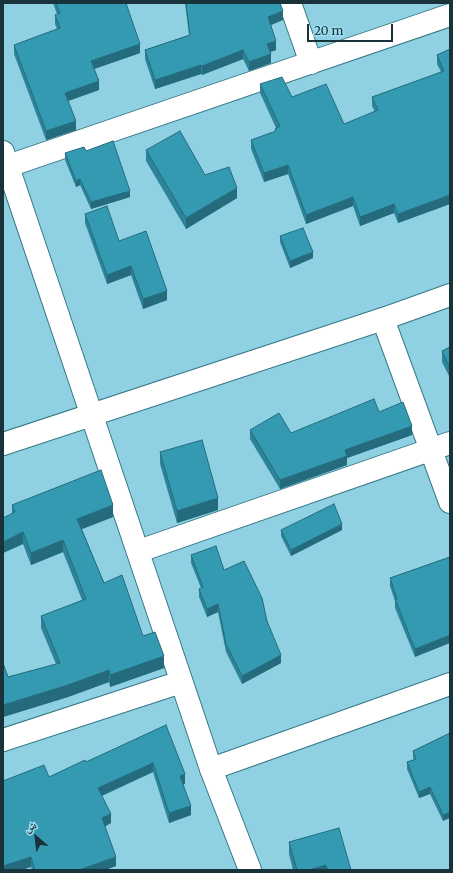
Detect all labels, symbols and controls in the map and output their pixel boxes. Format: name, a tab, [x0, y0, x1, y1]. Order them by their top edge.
scale bar	[309, 16, 395, 42]
text: 20 m	[314, 23, 343, 38]
north arrow	[16, 817, 56, 857]
text: ش	[22, 817, 39, 835]

